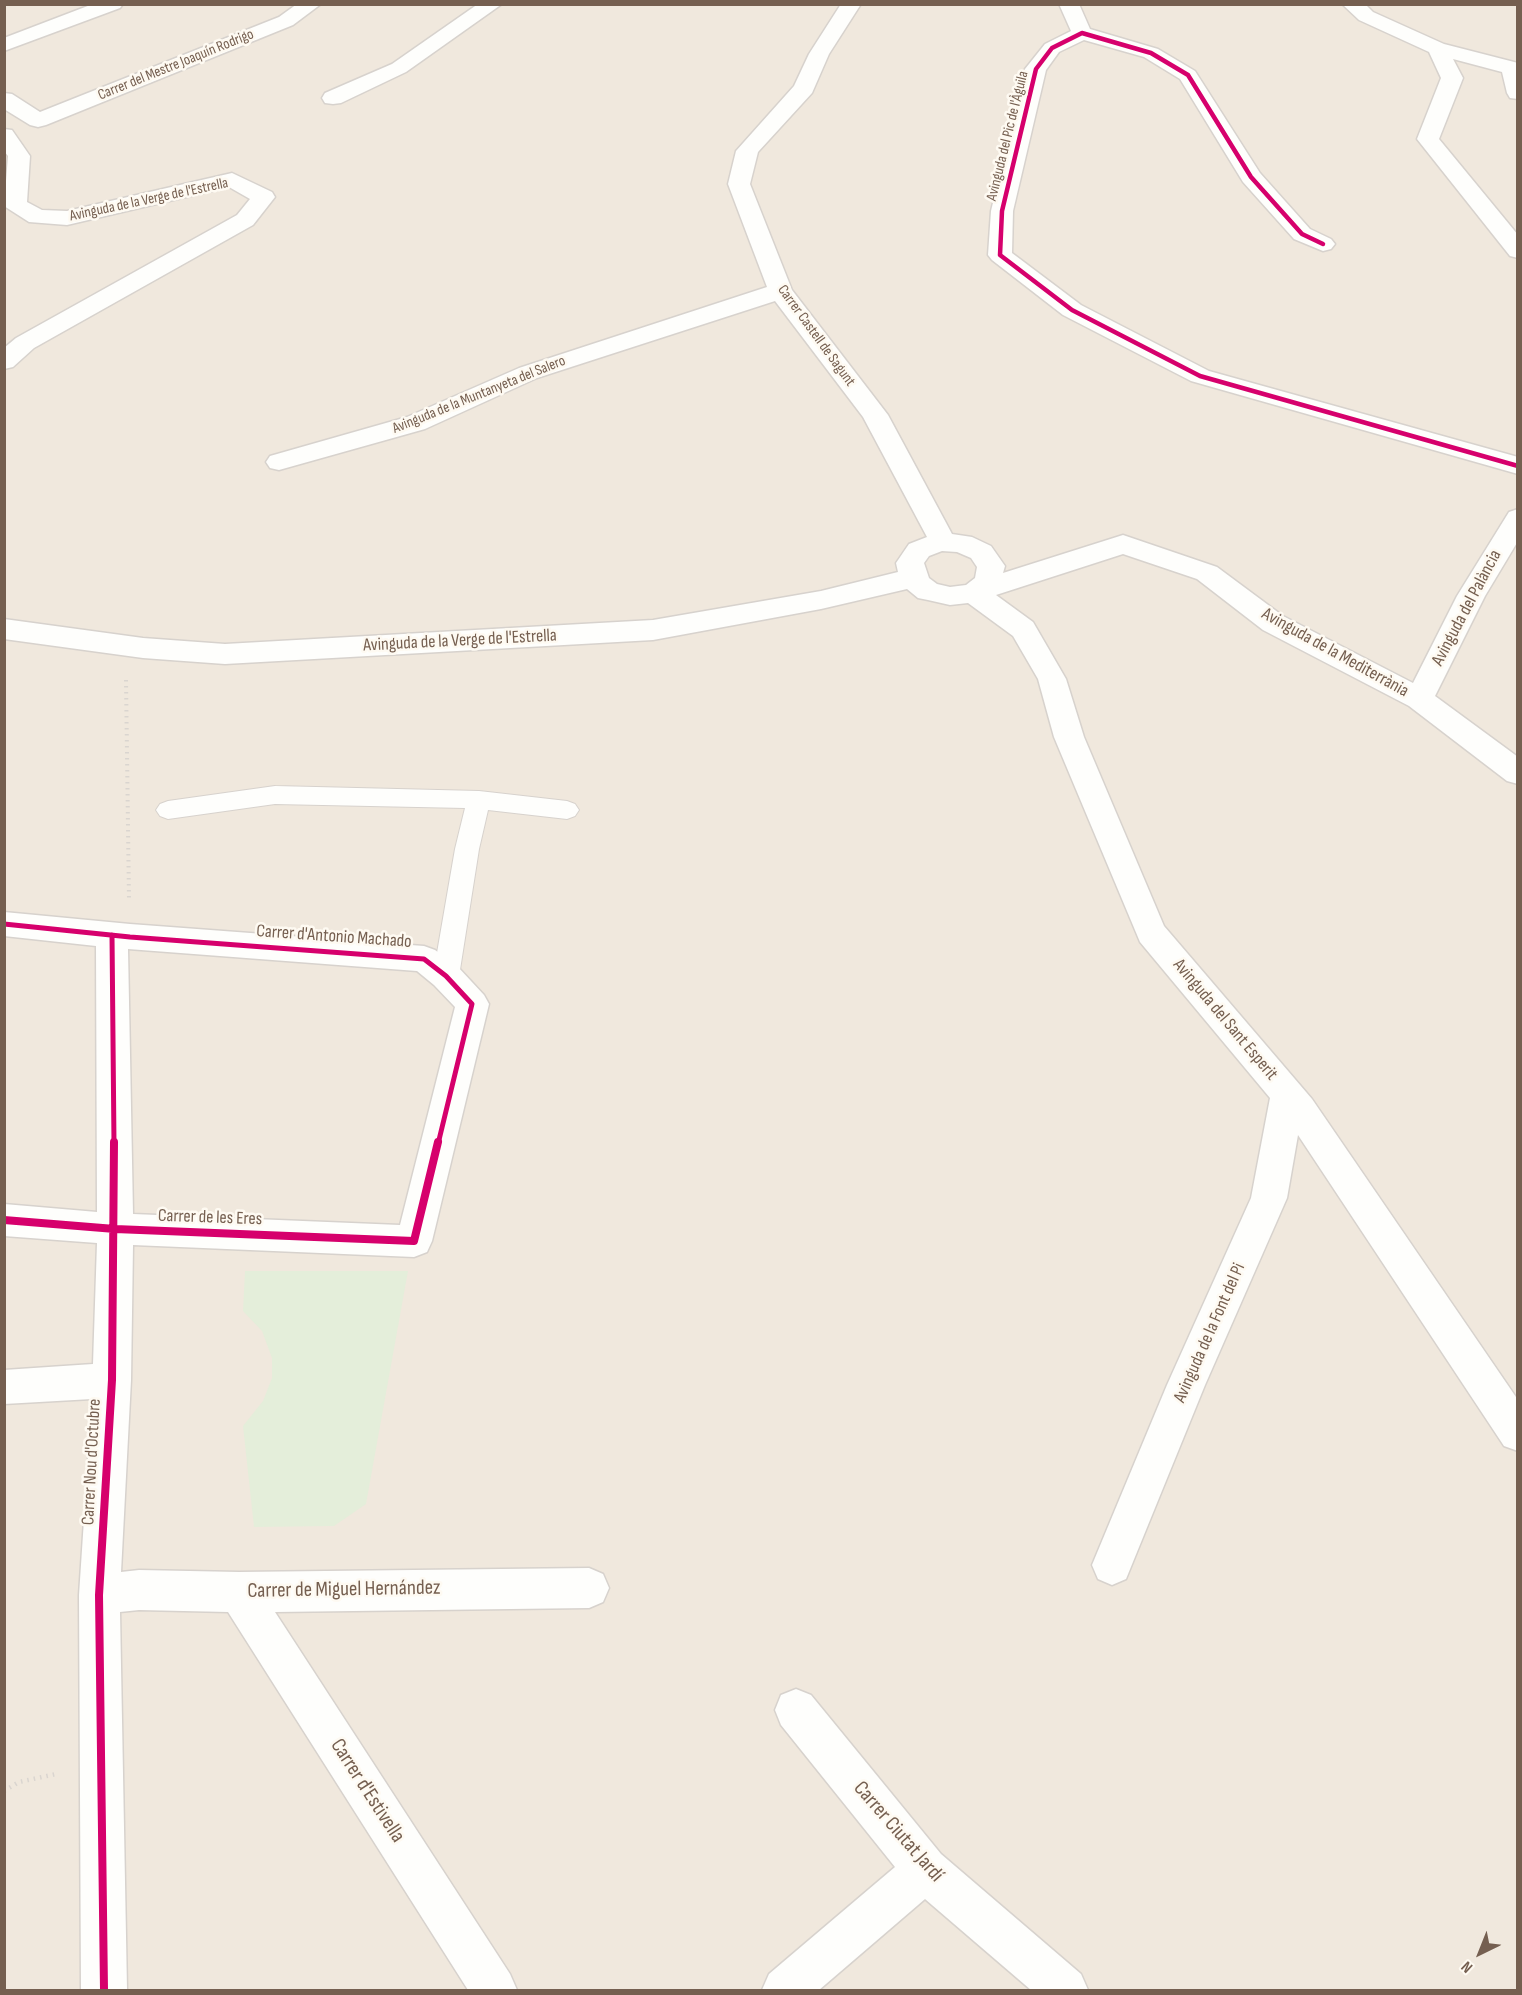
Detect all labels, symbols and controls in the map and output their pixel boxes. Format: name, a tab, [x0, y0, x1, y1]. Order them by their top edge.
street label: Carrer del Mestre Joaquín Rodrigo	[96, 25, 256, 105]
street label: Avinguda del Pic de l'Àguila	[983, 69, 1033, 203]
street label: Avinguda de la Verge de l'Estrella	[68, 174, 230, 226]
street label: Carrer Castell de Sagunt	[773, 282, 859, 390]
street label: Avinguda de la Muntanyeta del Salero	[390, 352, 568, 438]
street label: Avinguda del Palància	[1427, 546, 1507, 670]
street label: Avinguda de la Mediterrània	[1258, 604, 1412, 702]
street label: Avinguda de la Verge de l'Estrella	[363, 625, 557, 657]
street label: Carrer d'Antonio Machado	[256, 921, 412, 953]
street label: Avinguda del Sant Esperit	[1168, 955, 1282, 1085]
street label: Carrer de les Eres	[158, 1205, 262, 1231]
street label: Avinguda de la Font del Pi	[1170, 1260, 1250, 1406]
street label: Carrer Nou d'Octubre	[78, 1398, 106, 1526]
street label: Carrer de Miguel Hernández	[247, 1576, 441, 1604]
street label: Carrer d'Estivella	[324, 1735, 410, 1847]
street label: Carrer Ciutat Jardí	[847, 1776, 949, 1888]
north arrow	[1450, 1923, 1510, 1983]
text: N	[1458, 1957, 1477, 1976]

